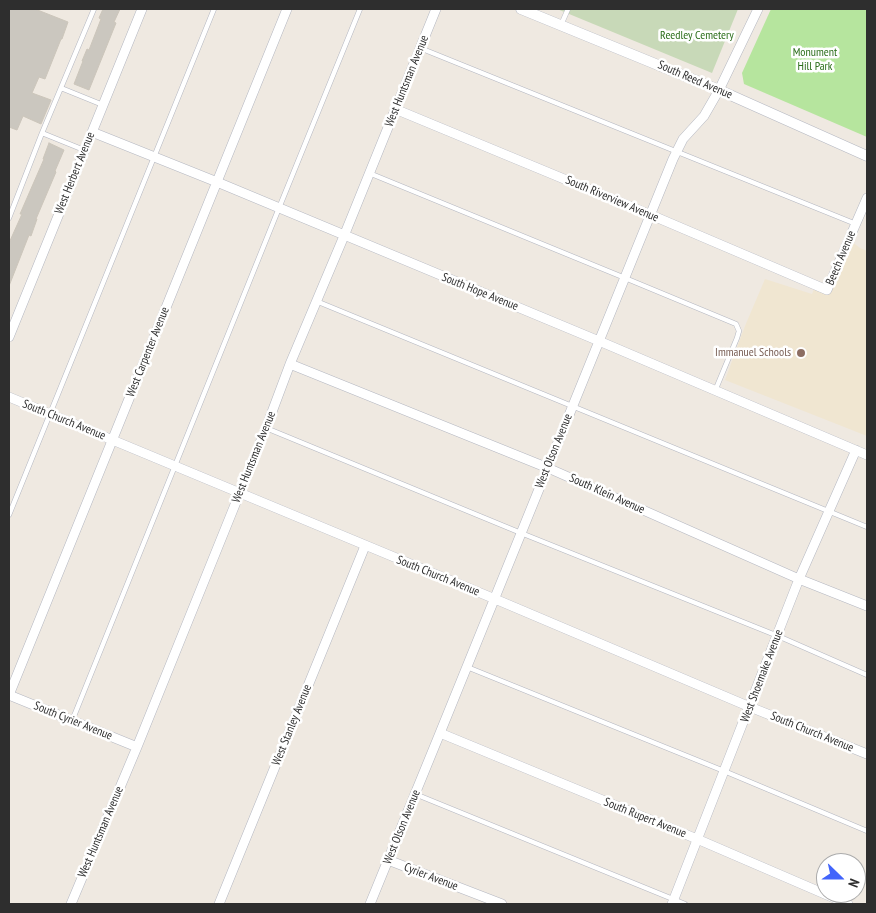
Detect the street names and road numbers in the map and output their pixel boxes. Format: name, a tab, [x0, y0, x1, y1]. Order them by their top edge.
street label: West Huntsman Avenue	[382, 33, 432, 129]
street label: South Reed Avenue	[655, 58, 735, 102]
street label: West Herbert Avenue	[52, 130, 98, 216]
street label: South Riverview Avenue	[563, 173, 661, 225]
street label: Beech Avenue	[823, 229, 859, 287]
street label: South Hope Avenue	[440, 270, 520, 314]
street label: West Carpenter Avenue	[123, 305, 173, 399]
street label: South Church Avenue	[20, 397, 108, 443]
street label: West Huntsman Avenue	[229, 409, 279, 505]
street label: West Olson Avenue	[532, 412, 576, 490]
street label: South Klein Avenue	[567, 471, 647, 517]
street label: South Church Avenue	[394, 553, 482, 599]
street label: West Shoemake Avenue	[738, 628, 786, 724]
street label: West Stanley Avenue	[269, 682, 315, 768]
street label: South Cyrier Avenue	[32, 699, 114, 743]
street label: South Church Avenue	[768, 709, 856, 755]
street label: West Huntsman Avenue	[75, 784, 127, 880]
street label: West Olson Avenue	[380, 788, 424, 866]
street label: South Rupert Avenue	[602, 795, 688, 841]
street label: Cyrier Avenue	[402, 860, 460, 894]

